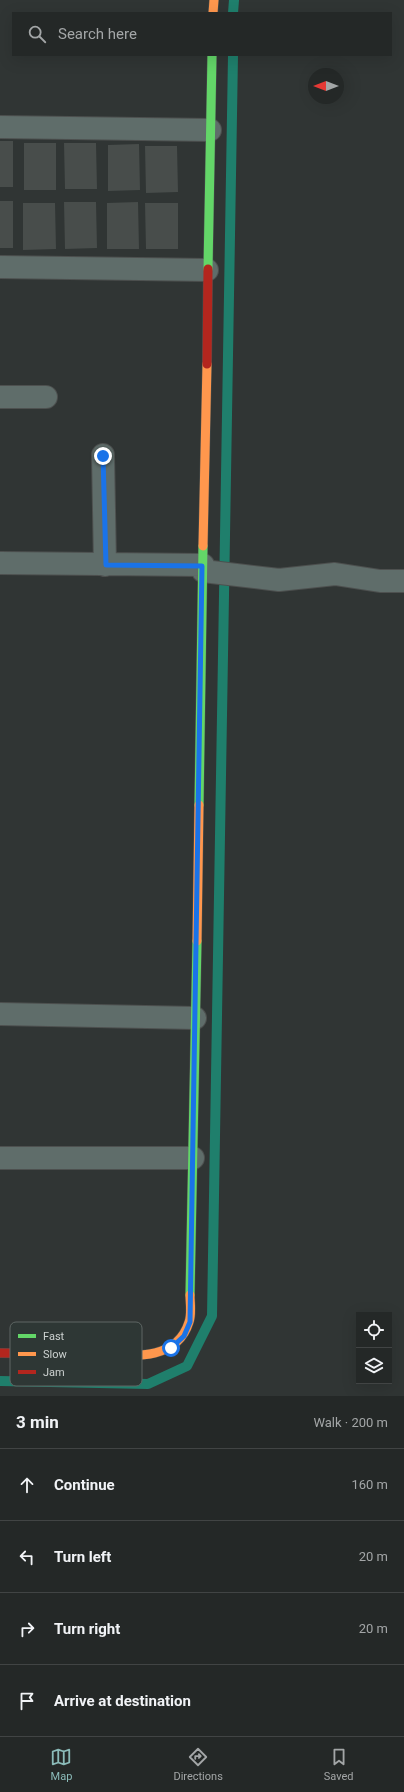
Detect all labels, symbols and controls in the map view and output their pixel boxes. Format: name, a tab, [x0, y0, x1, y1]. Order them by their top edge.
search box	[12, 12, 392, 56]
icon: search	[26, 23, 48, 45]
text: Search here	[58, 25, 137, 43]
north arrow	[308, 68, 344, 104]
route end	[94, 447, 112, 465]
map controls	[356, 1312, 392, 1384]
button: locate	[356, 1312, 392, 1348]
legend	[10, 1322, 142, 1386]
text: Fast	[43, 1330, 65, 1343]
route start	[162, 1339, 180, 1357]
text: Slow	[43, 1348, 67, 1361]
button: layers	[356, 1348, 392, 1384]
text: Jam	[43, 1366, 65, 1379]
text: 3 min	[16, 1412, 59, 1432]
text: Walk · 200 m	[313, 1415, 388, 1430]
icon: ahead	[16, 1474, 38, 1496]
text: Continue	[54, 1476, 115, 1494]
text: 160 m	[351, 1477, 388, 1492]
icon: left	[16, 1546, 38, 1568]
text: Turn left	[54, 1548, 111, 1566]
text: 20 m	[359, 1549, 388, 1564]
icon: right	[16, 1618, 38, 1640]
text: Turn right	[54, 1620, 120, 1638]
text: 20 m	[359, 1621, 388, 1636]
icon: arrive	[16, 1690, 38, 1712]
text: Arrive at destination	[54, 1692, 191, 1710]
tab: Map	[50, 1746, 72, 1783]
tab: Directions	[173, 1746, 223, 1783]
tab: Saved	[324, 1746, 354, 1783]

